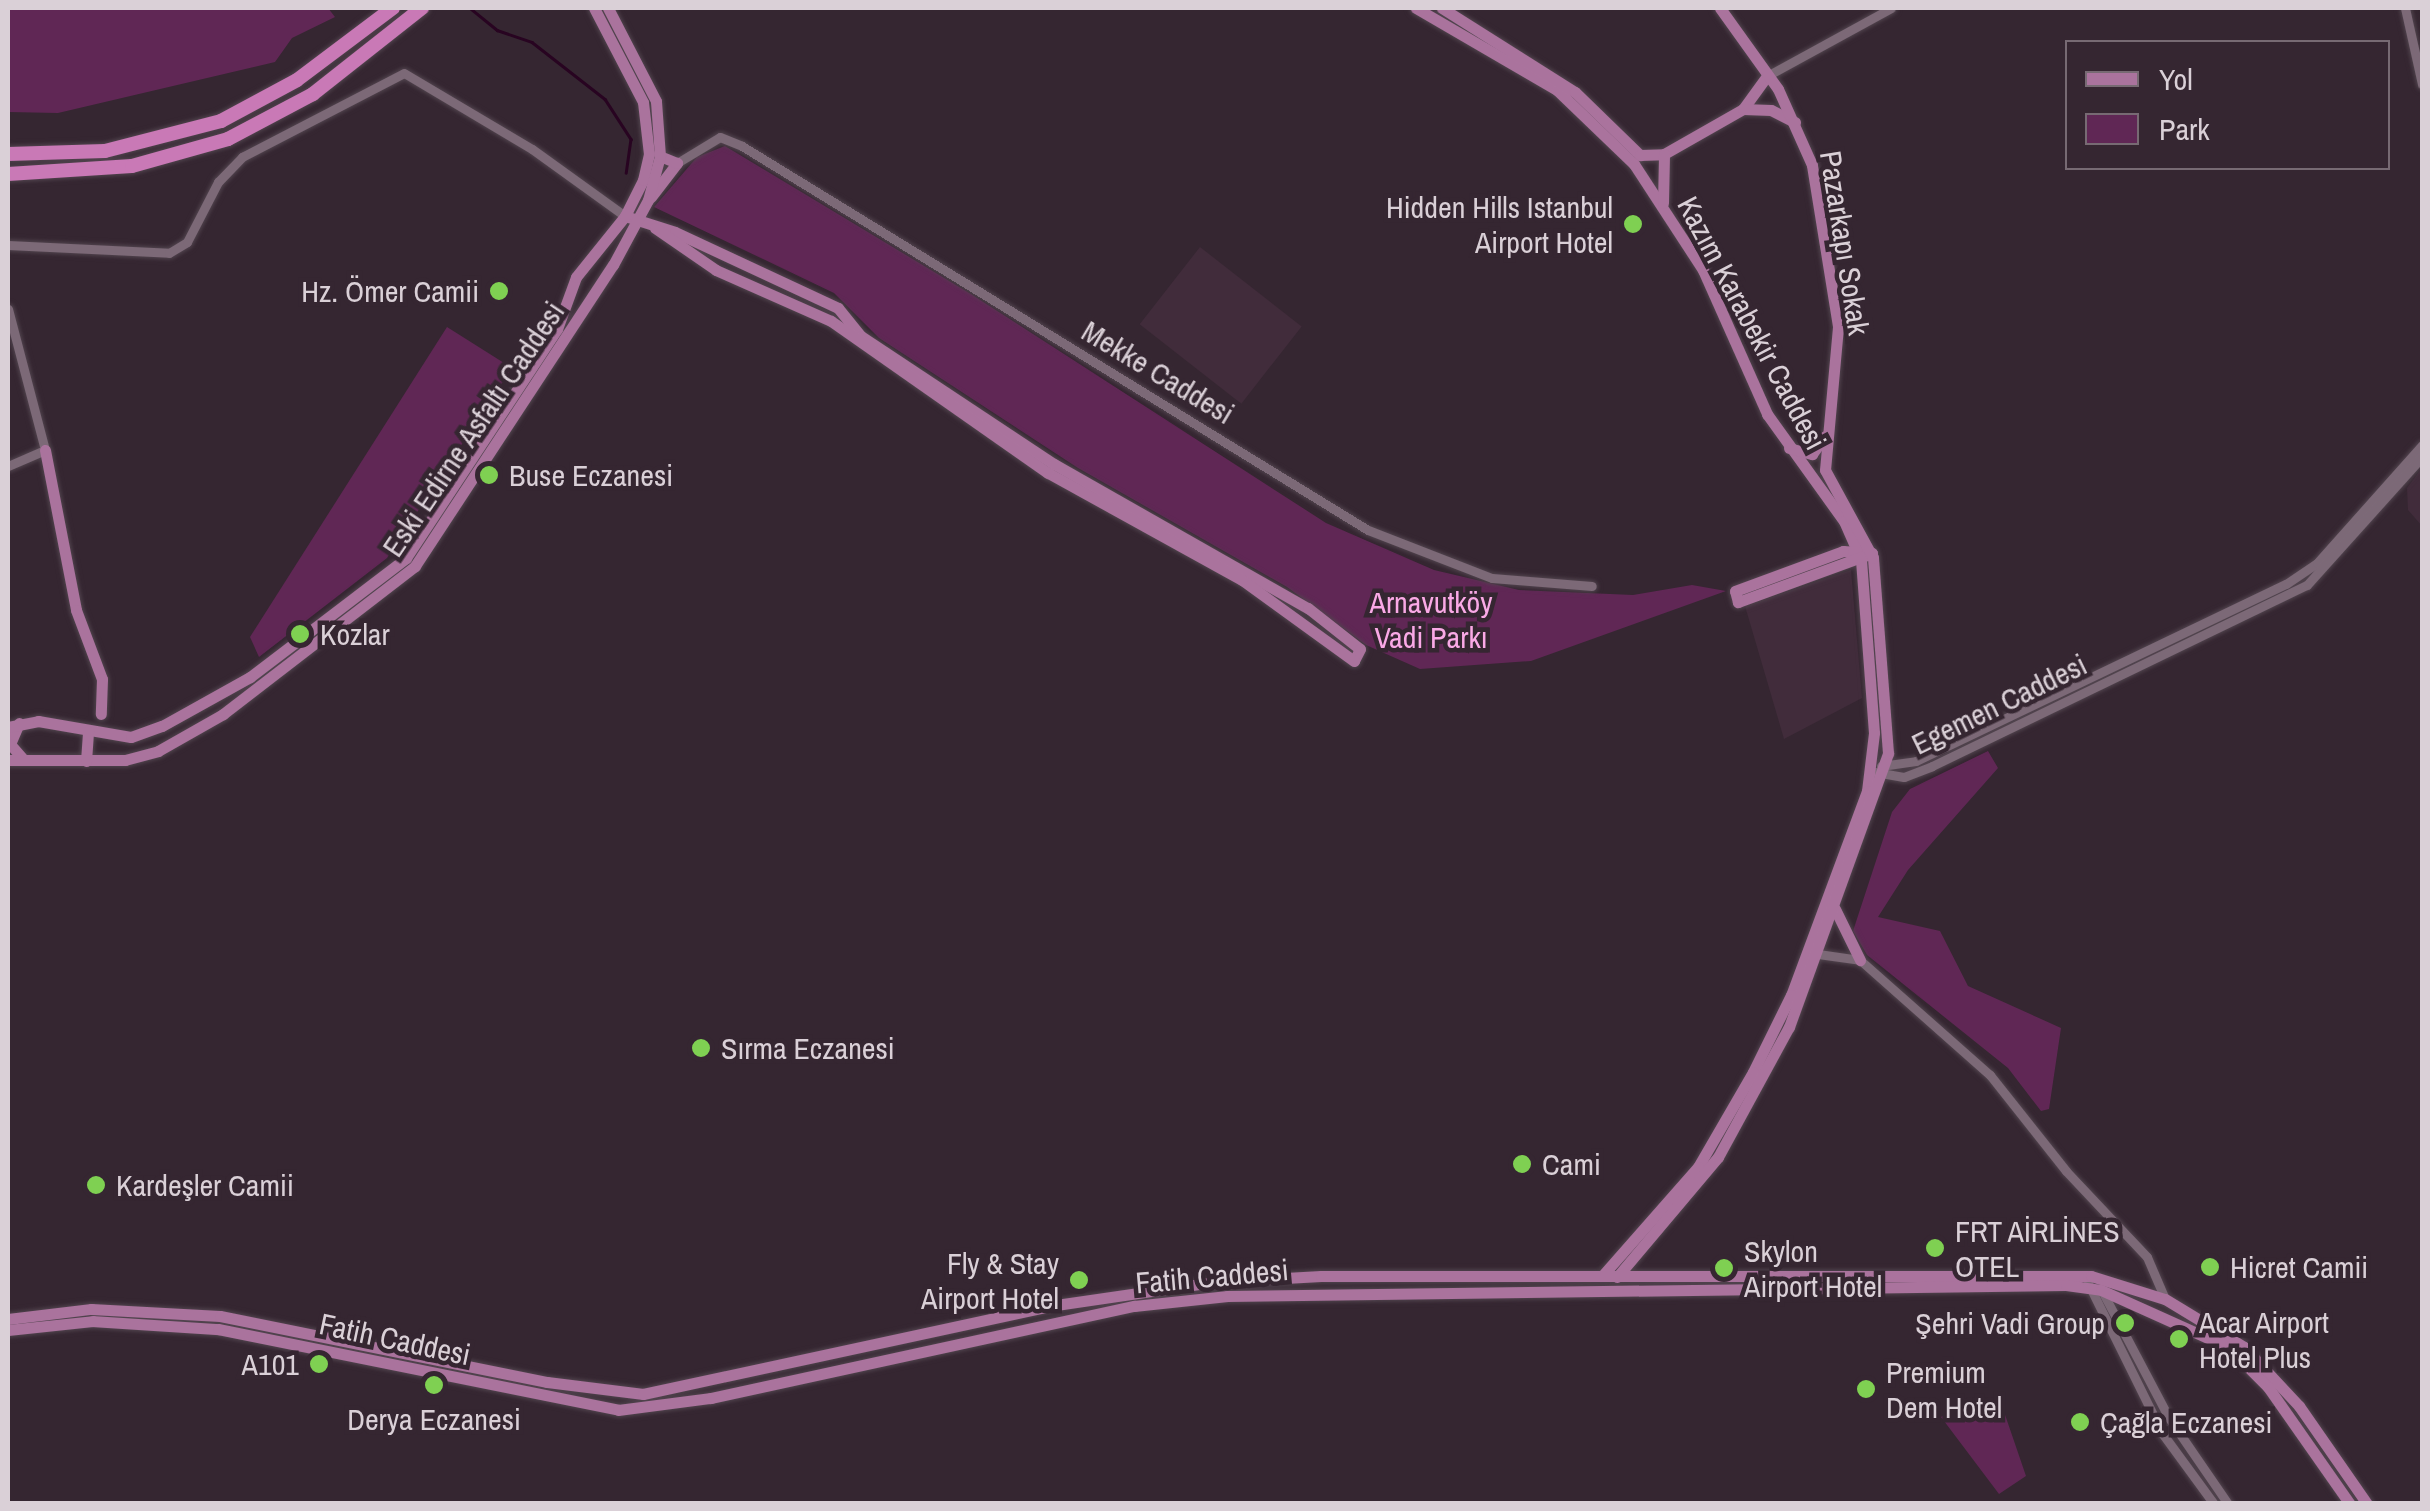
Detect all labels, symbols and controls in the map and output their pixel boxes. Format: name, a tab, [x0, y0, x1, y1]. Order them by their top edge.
legend	[2065, 40, 2390, 170]
text: Yol	[2159, 59, 2193, 99]
text: Park	[2159, 109, 2210, 149]
street label: Pazarkapı Sokak	[1813, 148, 1877, 338]
place label: Hidden Hills Istanbul Airport Hotel	[1386, 189, 1613, 260]
street label: Kazım Karabekir Caddesi	[1670, 190, 1834, 456]
marker: Hidden Hills Istanbul Airport Hotel	[1622, 213, 1644, 235]
place label: Hz. Ömer Camii	[301, 273, 479, 309]
marker: Hz. Ömer Camii	[488, 280, 510, 302]
street label: Eski Edirne Asfaltı Caddesi	[374, 294, 572, 564]
street label: Mekke Caddesi	[1075, 313, 1241, 431]
place label: Buse Eczanesi	[509, 457, 673, 493]
marker: Buse Eczanesi	[478, 464, 500, 486]
park label: Arnavutköy Vadi Parkı	[1369, 584, 1493, 654]
place label: Kozlar	[320, 616, 390, 652]
marker: Kozlar	[289, 623, 311, 645]
street label: Egemen Caddesi	[1906, 646, 2092, 762]
place label: Sırma Eczanesi	[721, 1030, 895, 1066]
marker: Sırma Eczanesi	[690, 1037, 712, 1059]
place label: Cami	[1542, 1146, 1601, 1182]
marker: Cami	[1511, 1153, 1533, 1175]
place label: Kardeşler Camii	[116, 1167, 294, 1203]
marker: Kardeşler Camii	[85, 1174, 107, 1196]
place label: FRT AİRLİNES OTEL	[1955, 1213, 2121, 1284]
place label: Skylon Airport Hotel	[1744, 1233, 1882, 1304]
marker: FRT AİRLİNES OTEL	[1924, 1237, 1946, 1259]
place label: Fly & Stay Airport Hotel	[921, 1245, 1059, 1316]
place label: Hicret Camii	[2230, 1249, 2368, 1285]
street label: Fatih Caddesi	[1134, 1251, 1290, 1301]
marker: Hicret Camii	[2199, 1256, 2221, 1278]
marker: Skylon Airport Hotel	[1713, 1257, 1735, 1279]
marker: Fly & Stay Airport Hotel	[1068, 1269, 1090, 1291]
place label: Acar Airport Hotel Plus	[2199, 1304, 2330, 1374]
street label: Fatih Caddesi	[316, 1305, 474, 1373]
place label: Şehri Vadi Group	[1915, 1305, 2105, 1341]
marker: Şehri Vadi Group	[2114, 1312, 2136, 1334]
marker: Acar Airport Hotel Plus	[2168, 1328, 2190, 1350]
place label: A101	[242, 1346, 299, 1382]
marker: A101	[308, 1353, 330, 1375]
place label: Premium Dem Hotel	[1886, 1354, 2002, 1424]
marker: Derya Eczanesi	[423, 1374, 445, 1396]
marker: Premium Dem Hotel	[1855, 1378, 1877, 1400]
place label: Derya Eczanesi	[347, 1401, 521, 1437]
place label: Çağla Eczanesi	[2100, 1404, 2272, 1440]
marker: Çağla Eczanesi	[2069, 1411, 2091, 1433]

